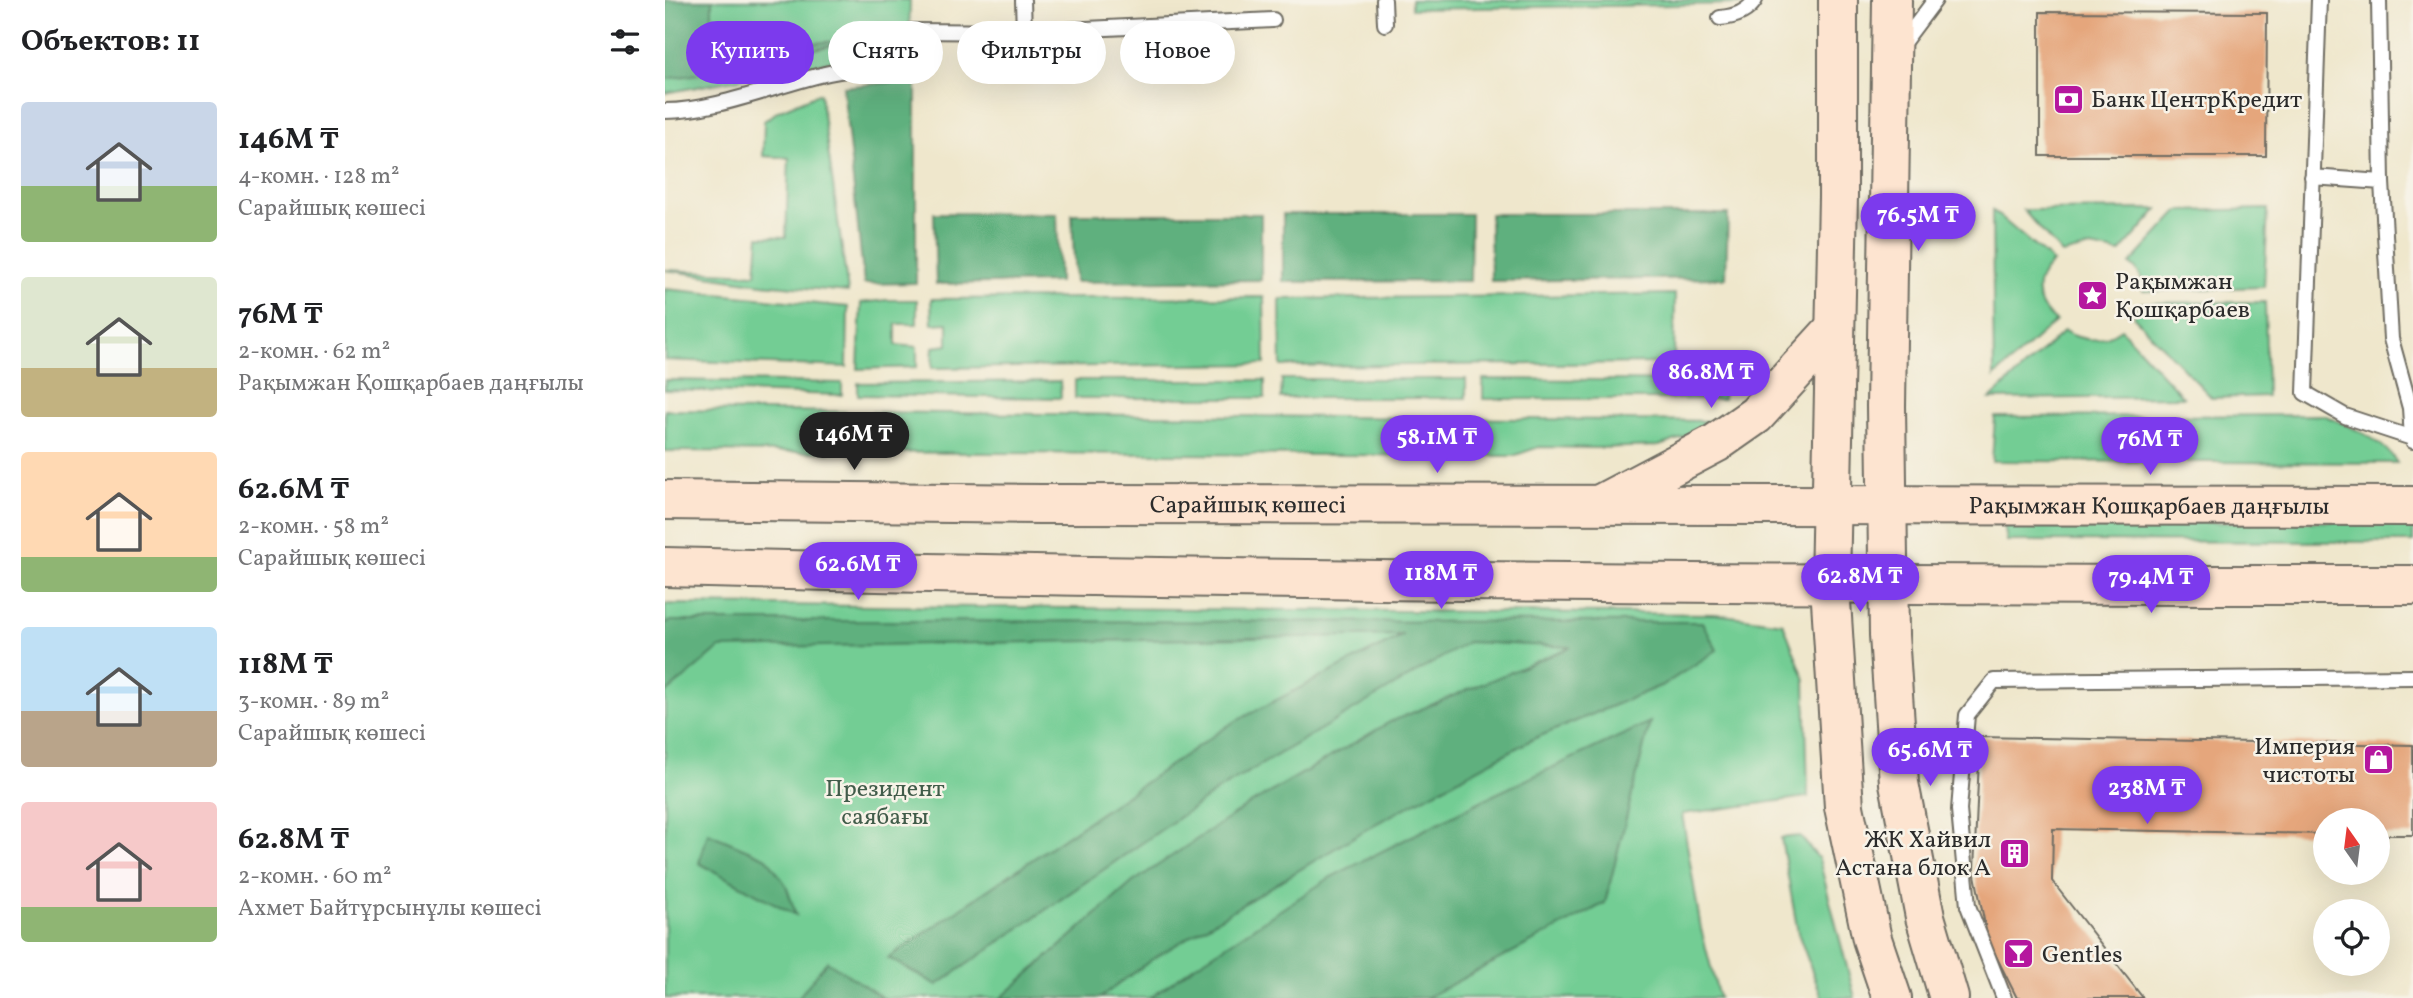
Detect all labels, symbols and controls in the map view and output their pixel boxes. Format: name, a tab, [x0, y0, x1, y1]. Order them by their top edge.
text: Объектов: 11	[21, 21, 200, 63]
chip: Купить	[686, 21, 814, 84]
chip: Снять	[828, 21, 943, 84]
chip: Фильтры	[957, 21, 1106, 84]
chip: Новое	[1120, 21, 1235, 84]
icon: filters	[606, 23, 644, 61]
bank icon: Банк ЦентрКредит	[2051, 82, 2085, 116]
place label: Банк ЦентрКредит	[2091, 84, 2302, 118]
text: 146M ₸	[238, 119, 339, 161]
icon: home	[77, 130, 161, 214]
text: 4-комн. · 128 m²	[238, 161, 400, 193]
text: Сарайшық көшесі	[238, 193, 426, 225]
pin: 76.5M ₸	[1853, 194, 1983, 253]
text: 76.5M ₸	[1877, 200, 1959, 232]
place label: Рақымжан Қошқарбаев	[2115, 266, 2250, 328]
place icon: Рақымжан Қошқарбаев	[2075, 278, 2109, 312]
text: 76M ₸	[238, 294, 323, 336]
icon: home	[77, 305, 161, 389]
text: 2-комн. · 62 m²	[238, 336, 390, 368]
pin: 86.8M ₸	[1646, 350, 1776, 410]
text: 86.8M ₸	[1668, 357, 1754, 389]
text: Рақымжан Қошқарбаев даңғылы	[238, 368, 584, 400]
pin: 146M ₸	[797, 412, 911, 472]
pin: 58.1M ₸	[1372, 416, 1502, 475]
pin: 76M ₸	[2101, 418, 2199, 477]
text: 146M ₸	[815, 419, 893, 451]
text: 58.1M ₸	[1397, 422, 1477, 454]
text: 76M ₸	[2117, 424, 2183, 456]
text: 62.6M ₸	[238, 469, 350, 511]
icon: home	[77, 480, 161, 564]
street label: Сарайшық көшесі	[1150, 489, 1346, 523]
street label: Рақымжан Қошқарбаев даңғылы	[1968, 490, 2330, 525]
text: 2-комн. · 58 m²	[238, 511, 389, 543]
pin: 62.6M ₸	[793, 542, 923, 602]
text: Сарайшық көшесі	[238, 543, 426, 575]
text: 62.6M ₸	[815, 549, 901, 581]
pin: 118M ₸	[1384, 552, 1498, 611]
pin: 62.8M ₸	[1795, 554, 1925, 614]
pin: 79.4M ₸	[2086, 556, 2216, 615]
text: 118M ₸	[1405, 558, 1477, 590]
text: 62.8M ₸	[1817, 561, 1903, 593]
text: 79.4M ₸	[2108, 562, 2194, 594]
text: 118M ₸	[238, 644, 333, 686]
icon: home	[77, 655, 161, 739]
text: 3-комн. · 89 m²	[238, 686, 389, 718]
text: Сарайшық көшесі	[238, 718, 426, 750]
pin: 65.6M ₸	[1865, 728, 1995, 788]
place label: Империя чистоты	[2254, 731, 2355, 793]
text: 65.6M ₸	[1888, 735, 1972, 767]
shop icon: Империя чистоты	[2361, 743, 2395, 777]
pin: 238M ₸	[2090, 766, 2204, 826]
park label: Президент саябағы	[825, 773, 945, 835]
text: 238M ₸	[2108, 773, 2186, 805]
north arrow	[2313, 808, 2391, 886]
map controls	[2313, 808, 2390, 976]
text: 62.8M ₸	[238, 819, 350, 861]
place label: ЖК Хайвил Астана блок А	[1835, 824, 1991, 886]
icon: home	[77, 830, 161, 914]
building icon: ЖК Хайвил Астана блок А	[1997, 836, 2031, 870]
text: 2-комн. · 60 m²	[238, 861, 392, 893]
text: Ахмет Байтұрсынұлы көшесі	[238, 893, 542, 925]
button: locate	[2313, 899, 2390, 976]
bar icon: Gentles	[2002, 937, 2036, 971]
place label: Gentles	[2042, 939, 2123, 973]

